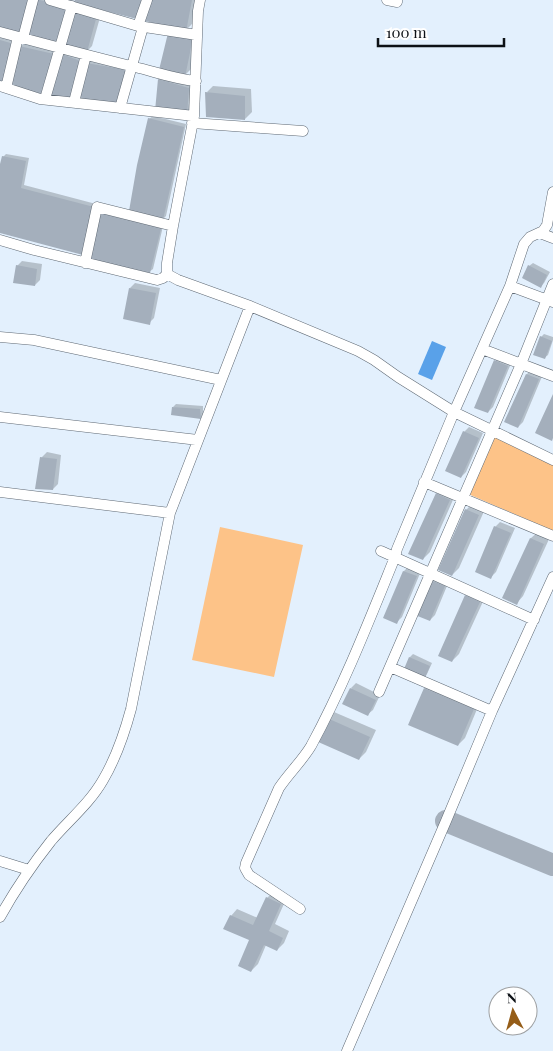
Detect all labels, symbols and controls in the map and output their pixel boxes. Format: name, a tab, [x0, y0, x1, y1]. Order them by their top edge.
scale bar	[378, 15, 504, 47]
text: 100 m	[386, 22, 427, 42]
north arrow	[488, 986, 538, 1036]
text: N	[506, 988, 518, 1008]

